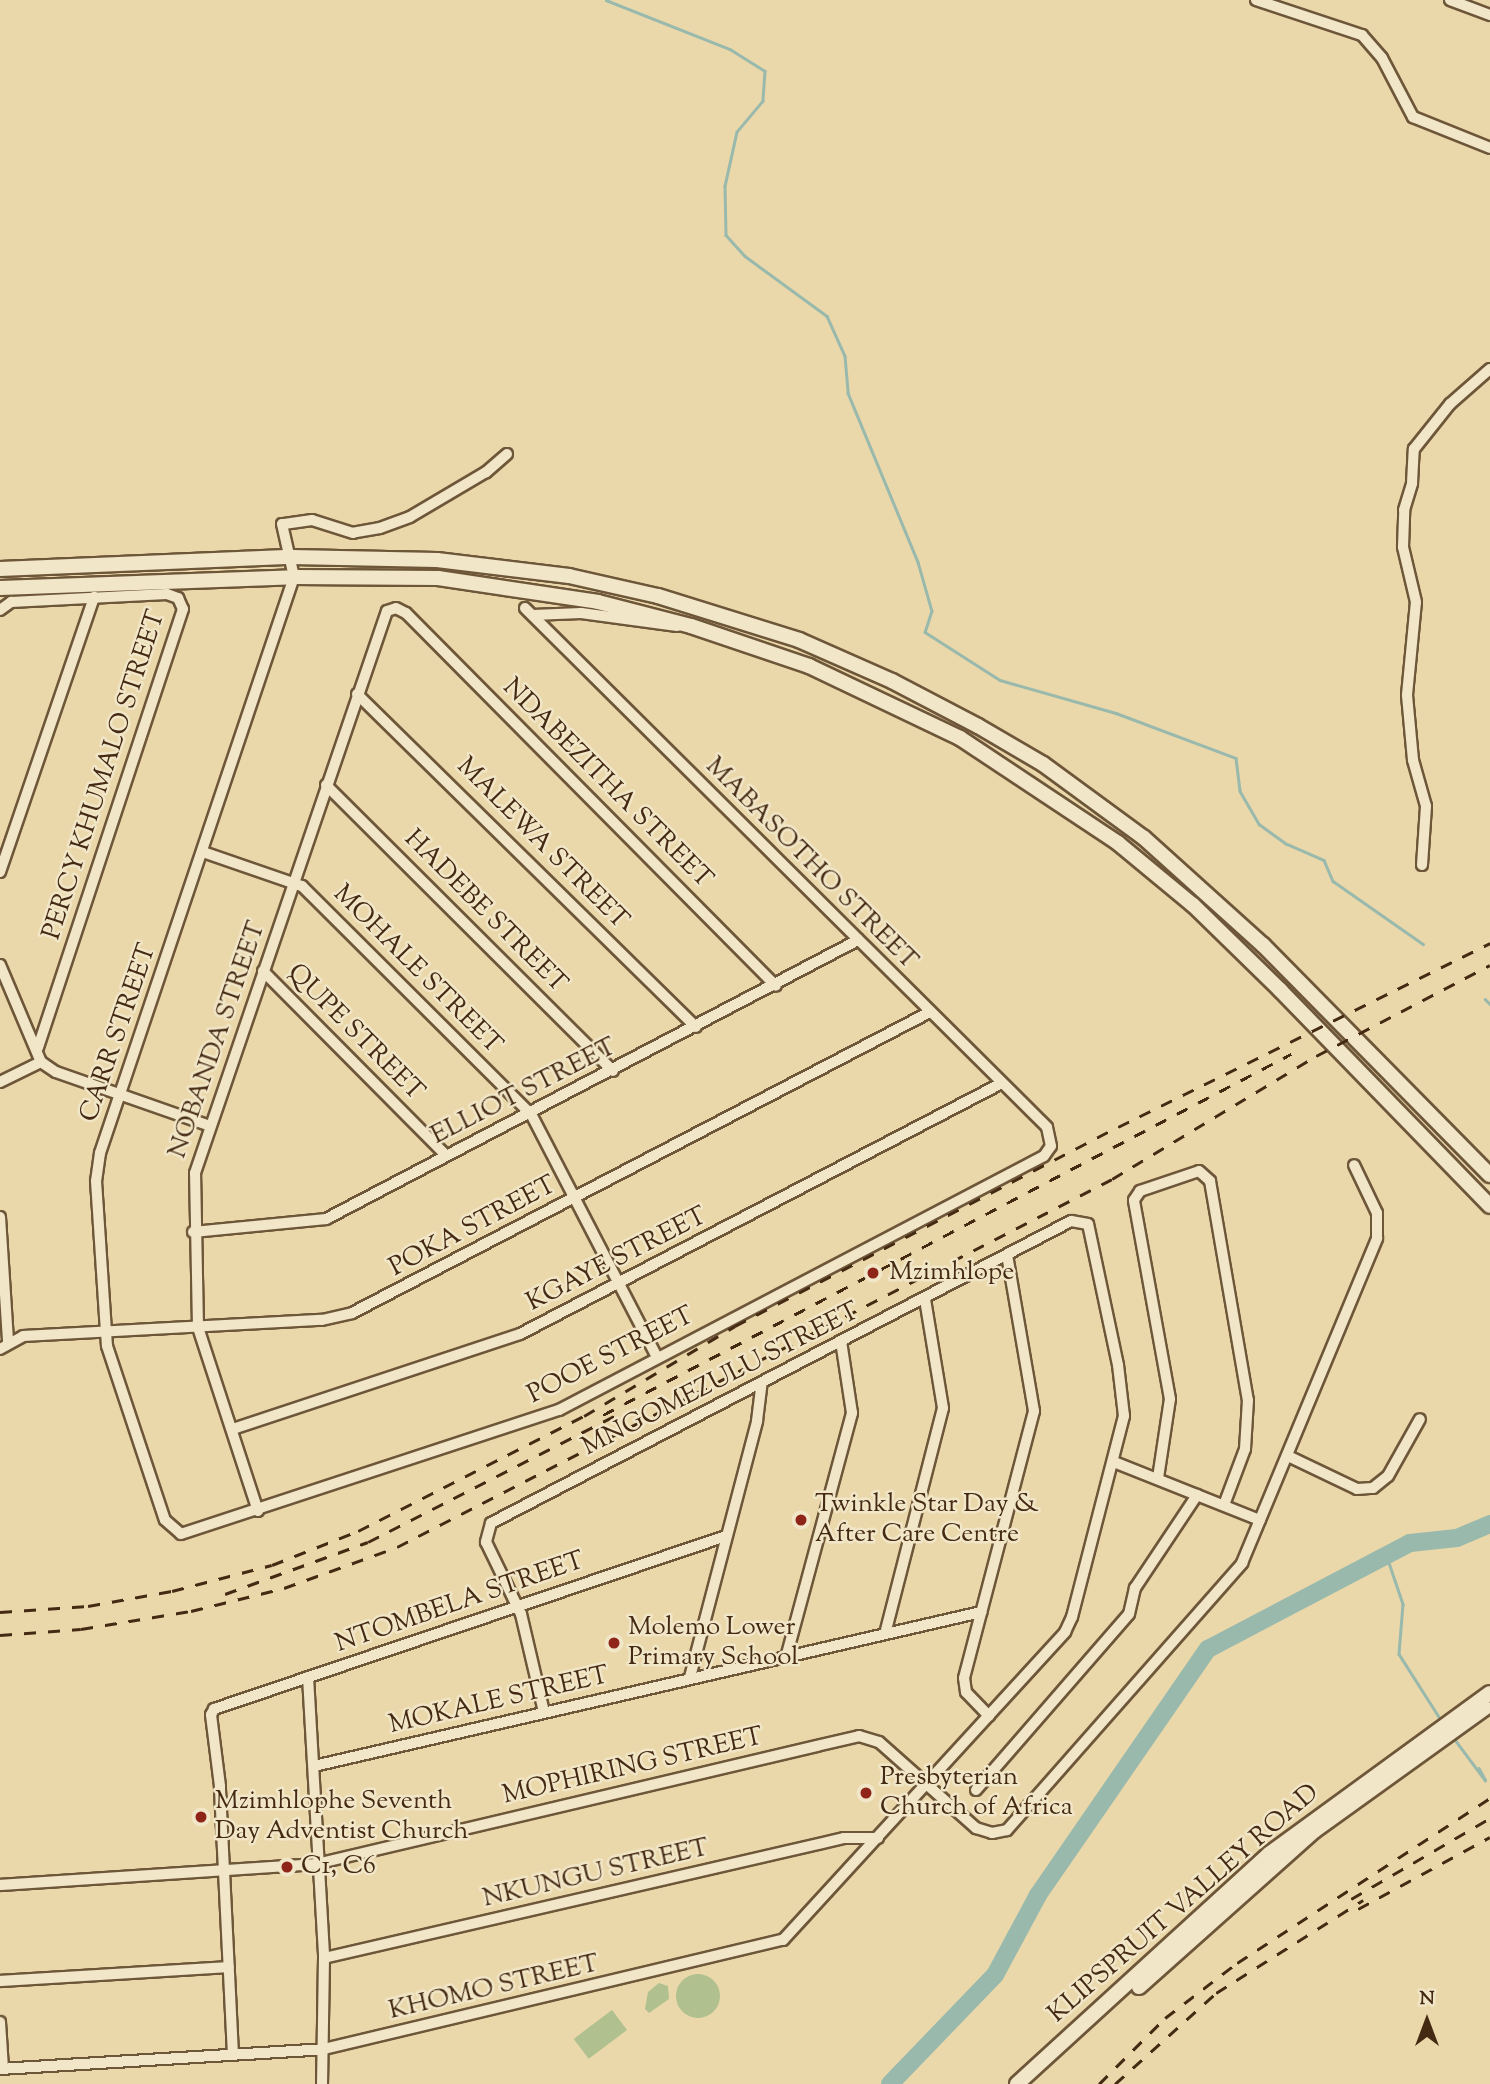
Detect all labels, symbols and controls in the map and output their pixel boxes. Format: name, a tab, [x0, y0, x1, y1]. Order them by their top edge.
street label: PERCY KHUMALO STREET	[37, 606, 173, 944]
street label: NDABEZITHA STREET	[496, 673, 718, 895]
street label: MABASOTHO STREET	[698, 751, 924, 977]
street label: MALEWA STREET	[450, 752, 634, 936]
street label: HADEBE STREET	[397, 824, 573, 1000]
street label: MOHALE STREET	[326, 879, 508, 1061]
street label: NOBANDA STREET	[163, 917, 273, 1163]
street label: CARR STREET	[74, 940, 164, 1126]
street label: QUPE STREET	[280, 958, 430, 1108]
street label: ELLIOT STREET	[426, 1032, 622, 1152]
street label: POKA STREET	[384, 1170, 562, 1284]
street label: KGAYE STREET	[522, 1201, 712, 1319]
place label: Mzimhlope	[889, 1257, 1014, 1289]
marker: Mzimhlope	[863, 1263, 883, 1283]
street label: MNGOMEZULU STREET	[577, 1296, 865, 1464]
street label: POOE STREET	[523, 1301, 699, 1411]
place label: Twinkle Star Day & After Care Centre	[815, 1489, 1039, 1550]
marker: Twinkle Star Day & After Care Centre	[793, 1512, 809, 1528]
street label: NTOMBELA STREET	[331, 1546, 589, 1660]
place label: Molemo Lower Primary School	[628, 1612, 798, 1674]
marker: Molemo Lower Primary School	[606, 1635, 622, 1651]
street label: MOKALE STREET	[386, 1661, 612, 1741]
street label: MOPHIRING STREET	[500, 1722, 766, 1812]
place label: Presbyterian Church of Africa	[880, 1762, 1073, 1824]
street label: KLIPSPRUIT VALLEY ROAD	[1042, 1778, 1326, 2030]
marker: Presbyterian Church of Africa	[858, 1785, 874, 1801]
place label: Mzimhlophe Seventh Day Adventist Church	[215, 1786, 469, 1848]
marker: Mzimhlophe Seventh Day Adventist Church	[193, 1809, 209, 1825]
street label: NKUNGU STREET	[480, 1833, 712, 1915]
place label: C1, C6	[301, 1851, 376, 1883]
marker: C1, C6	[279, 1859, 295, 1875]
street label: KHOMO STREET	[386, 1949, 602, 2027]
north arrow	[1392, 1986, 1462, 2056]
text: N	[1419, 1986, 1435, 2013]

